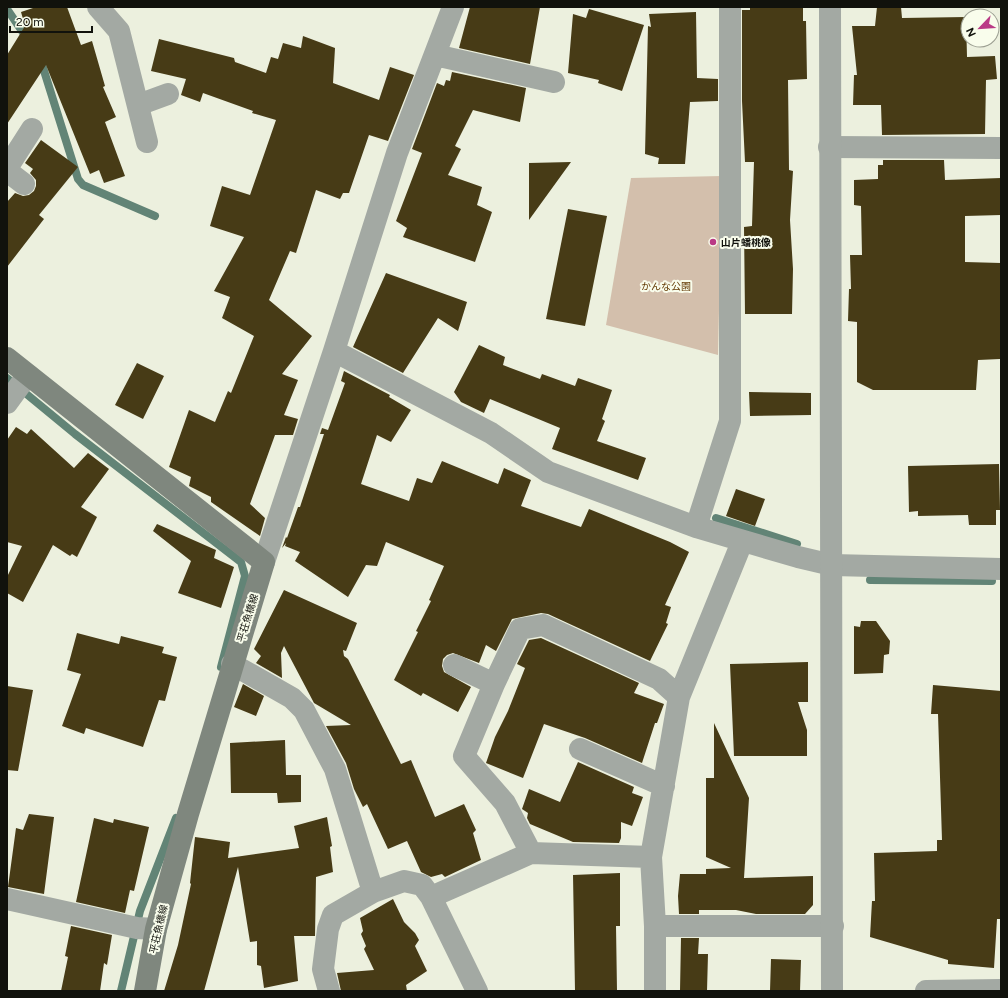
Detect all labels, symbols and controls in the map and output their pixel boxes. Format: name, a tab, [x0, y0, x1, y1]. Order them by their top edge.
scale bar	[10, 8, 92, 34]
north arrow	[960, 8, 1000, 48]
text: 20 m	[16, 15, 44, 29]
text: N	[964, 25, 979, 39]
place label: 山片蟠桃像	[721, 236, 771, 249]
marker: 山片蟠桃像	[708, 237, 718, 247]
park label: かんな公園	[641, 280, 691, 293]
street label: 平荘魚橋線	[234, 592, 261, 644]
street label: 平荘魚橋線	[147, 903, 170, 955]

